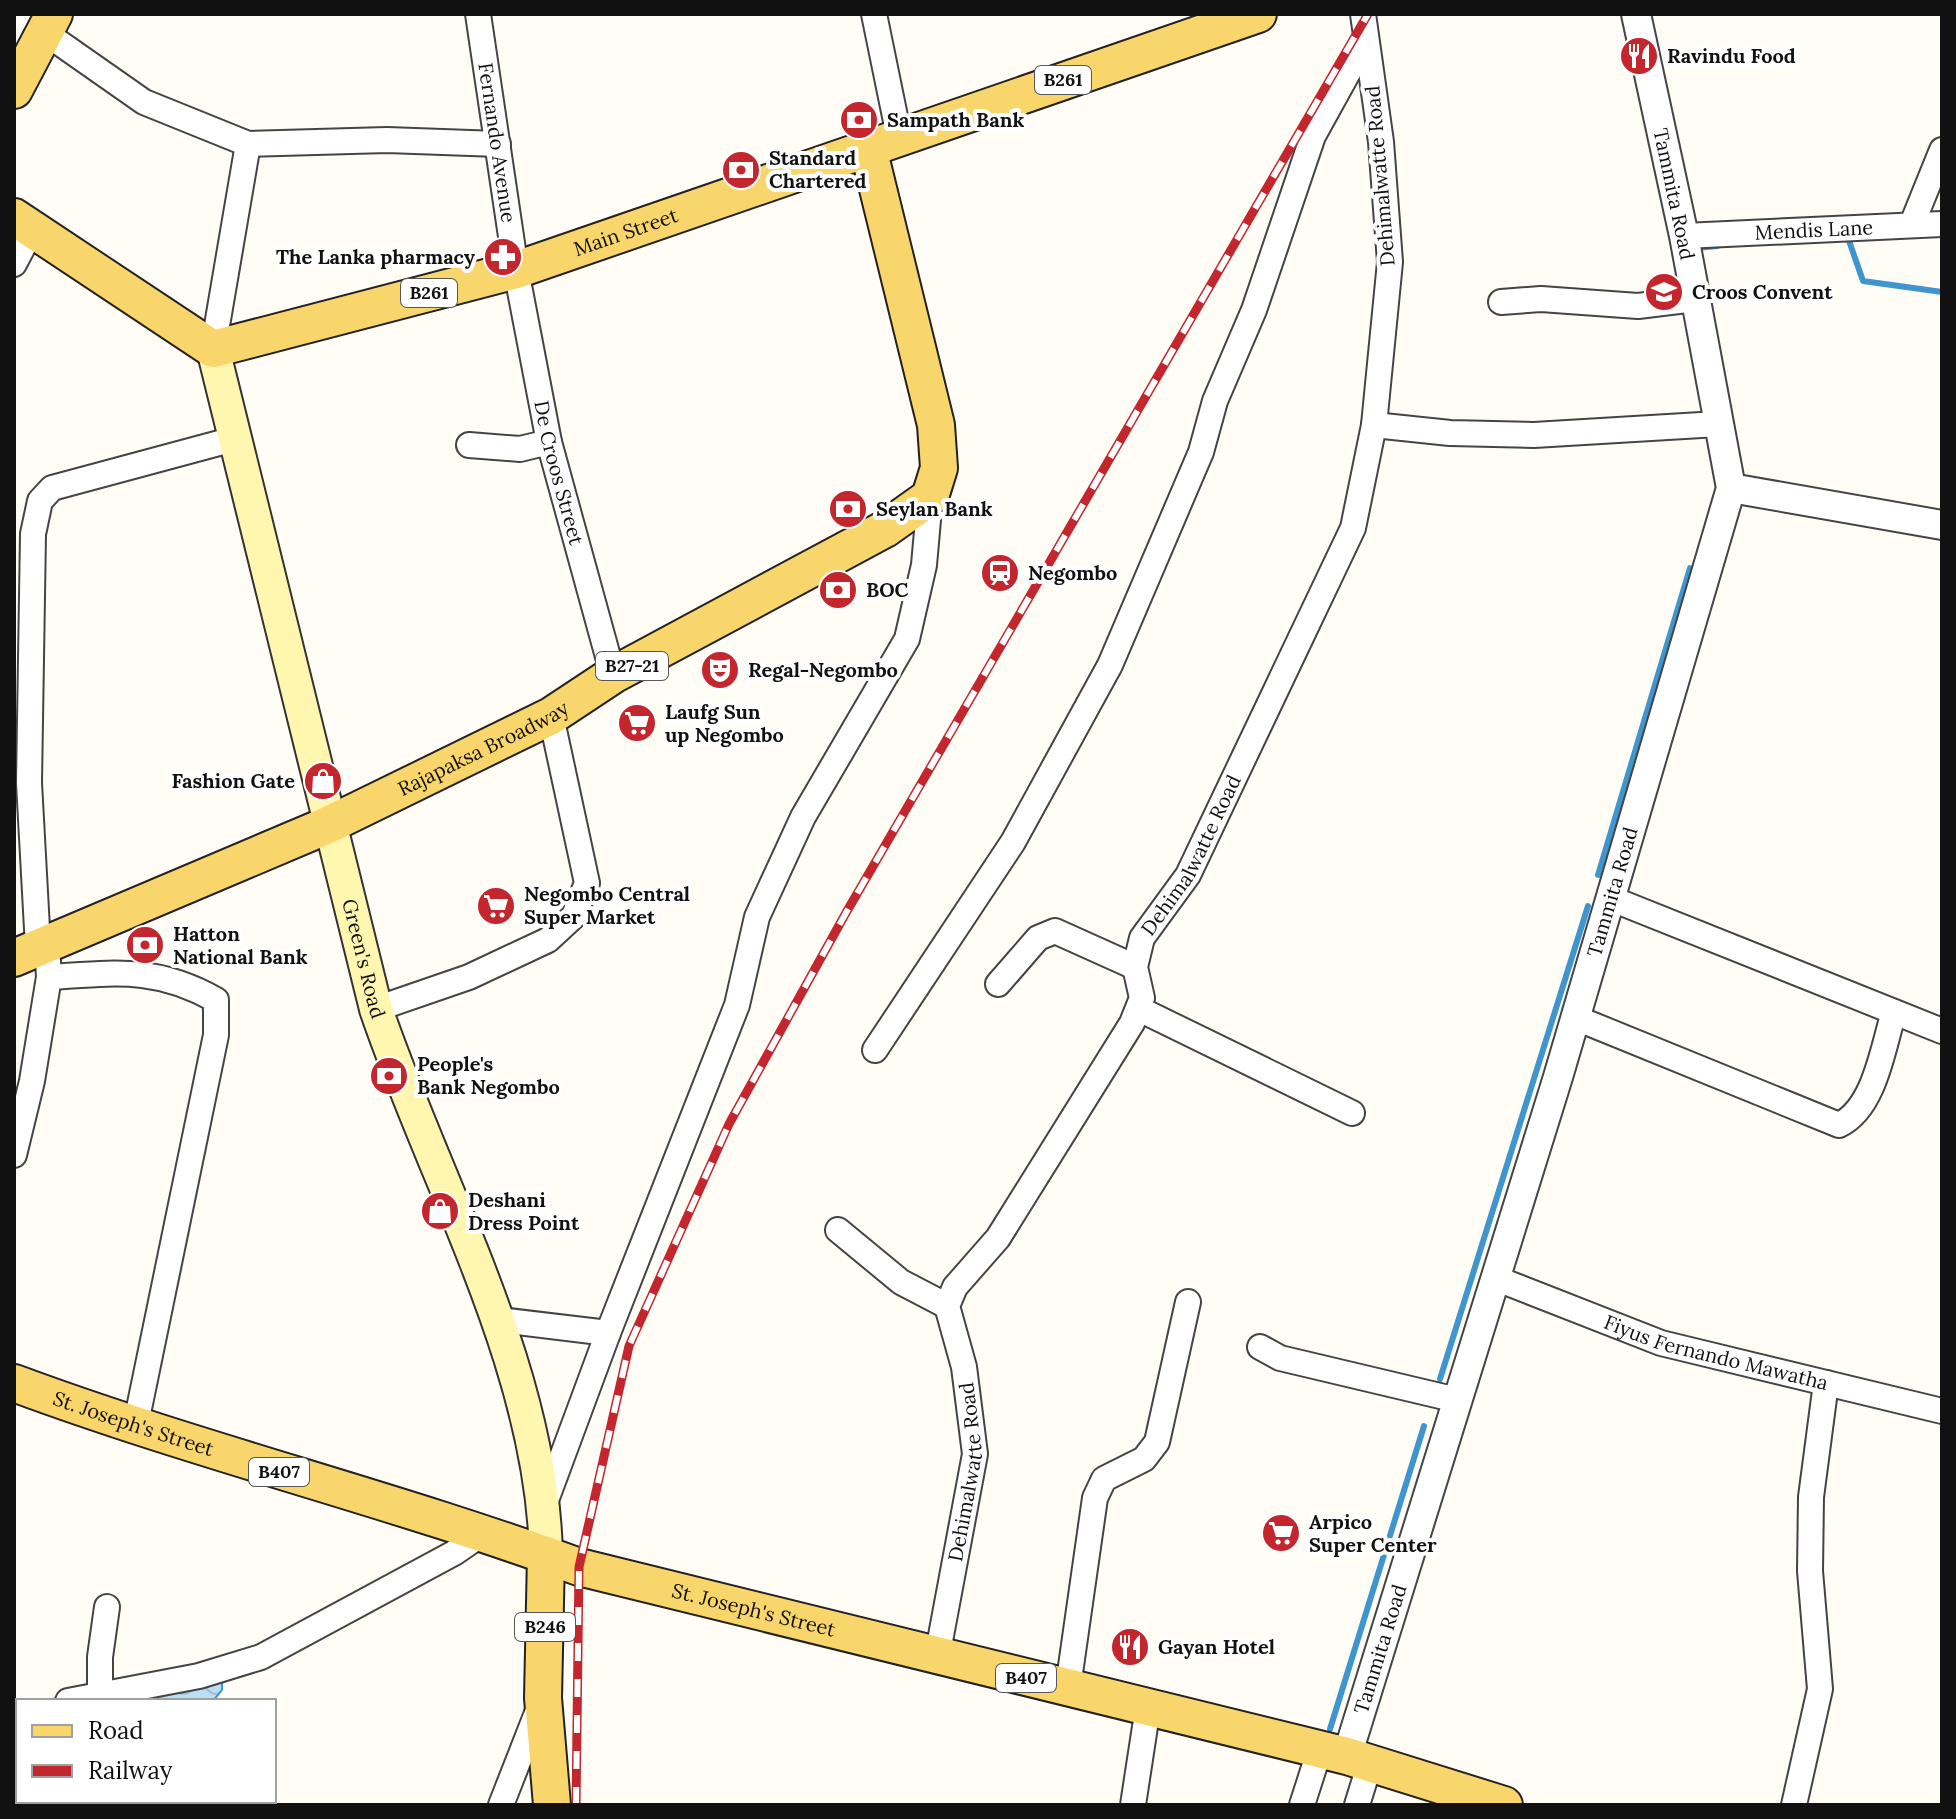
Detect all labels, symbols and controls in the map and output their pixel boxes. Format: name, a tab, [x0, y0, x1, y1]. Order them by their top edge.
restaurant icon: Ravindu Food	[1618, 35, 1660, 77]
place label: Ravindu Food	[1667, 43, 1796, 68]
street label: Fernando Avenue	[473, 61, 522, 224]
road number: B261	[1035, 66, 1091, 94]
street label: Dehimalwatte Road	[1359, 85, 1400, 267]
bank icon: Sampath Bank	[838, 99, 880, 141]
place label: Sampath Bank	[887, 107, 1025, 132]
street label: Tammita Road	[1648, 126, 1701, 262]
place label: Standard Chartered	[769, 145, 866, 193]
bank icon: Standard Chartered	[720, 149, 762, 191]
street label: Main Street	[570, 202, 681, 261]
street label: Mendis Lane	[1754, 214, 1874, 245]
pharmacy icon: The Lanka pharmacy	[482, 236, 524, 278]
place label: The Lanka pharmacy	[276, 244, 475, 269]
school or university icon: Croos Convent	[1643, 271, 1685, 313]
road number: B261	[401, 279, 457, 307]
place label: Croos Convent	[1692, 279, 1833, 304]
street label: De Croos Street	[529, 398, 590, 548]
bank icon: Seylan Bank	[827, 488, 869, 530]
place label: Seylan Bank	[876, 496, 993, 521]
station icon: Negombo	[979, 552, 1021, 594]
place label: Negombo	[1028, 560, 1117, 585]
bank icon: BOC	[817, 569, 859, 611]
place label: BOC	[866, 577, 909, 602]
theatre icon: Regal-Negombo	[699, 649, 741, 691]
road number: B27-21	[596, 652, 668, 680]
place label: Regal-Negombo	[748, 657, 898, 682]
street label: Rajapaksa Broadway	[393, 695, 573, 801]
place label: Laufg Sun up Negombo	[665, 699, 784, 747]
supermarket icon: Laufg Sun up Negombo	[616, 702, 658, 744]
shop icon: Fashion Gate	[302, 760, 344, 802]
place label: Fashion Gate	[171, 768, 295, 793]
street label: Dehimalwatte Road	[1135, 771, 1246, 940]
street label: Tammita Road	[1581, 824, 1643, 960]
place label: Negombo Central Super Market	[524, 881, 690, 929]
supermarket icon: Negombo Central Super Market	[475, 885, 517, 927]
street label: Green's Road	[337, 896, 391, 1022]
place label: Hatton National Bank	[173, 921, 308, 969]
bank icon: Hatton National Bank	[124, 924, 166, 966]
place label: People's Bank Negombo	[417, 1051, 560, 1099]
bank icon: People's Bank Negombo	[368, 1055, 410, 1097]
place label: Deshani Dress Point	[468, 1187, 580, 1235]
shop icon: Deshani Dress Point	[419, 1190, 461, 1232]
street label: Fiyus Fernando Mawatha	[1601, 1309, 1831, 1395]
street label: Dehimalwatte Road	[942, 1381, 987, 1563]
street label: St. Joseph's Street	[50, 1385, 217, 1461]
road number: B407	[249, 1458, 309, 1486]
place label: Arpico Super Center	[1309, 1509, 1437, 1557]
supermarket icon: Arpico Super Center	[1260, 1512, 1302, 1554]
street label: St. Joseph's Street	[669, 1577, 838, 1642]
street label: Tammita Road	[1348, 1581, 1412, 1717]
road number: B246	[515, 1613, 575, 1641]
restaurant icon: Gayan Hotel	[1109, 1626, 1151, 1668]
place label: Gayan Hotel	[1158, 1634, 1275, 1659]
road number: B407	[996, 1664, 1056, 1692]
legend	[16, 1699, 276, 1803]
text: Road	[88, 1715, 144, 1746]
text: Railway	[88, 1755, 173, 1786]

